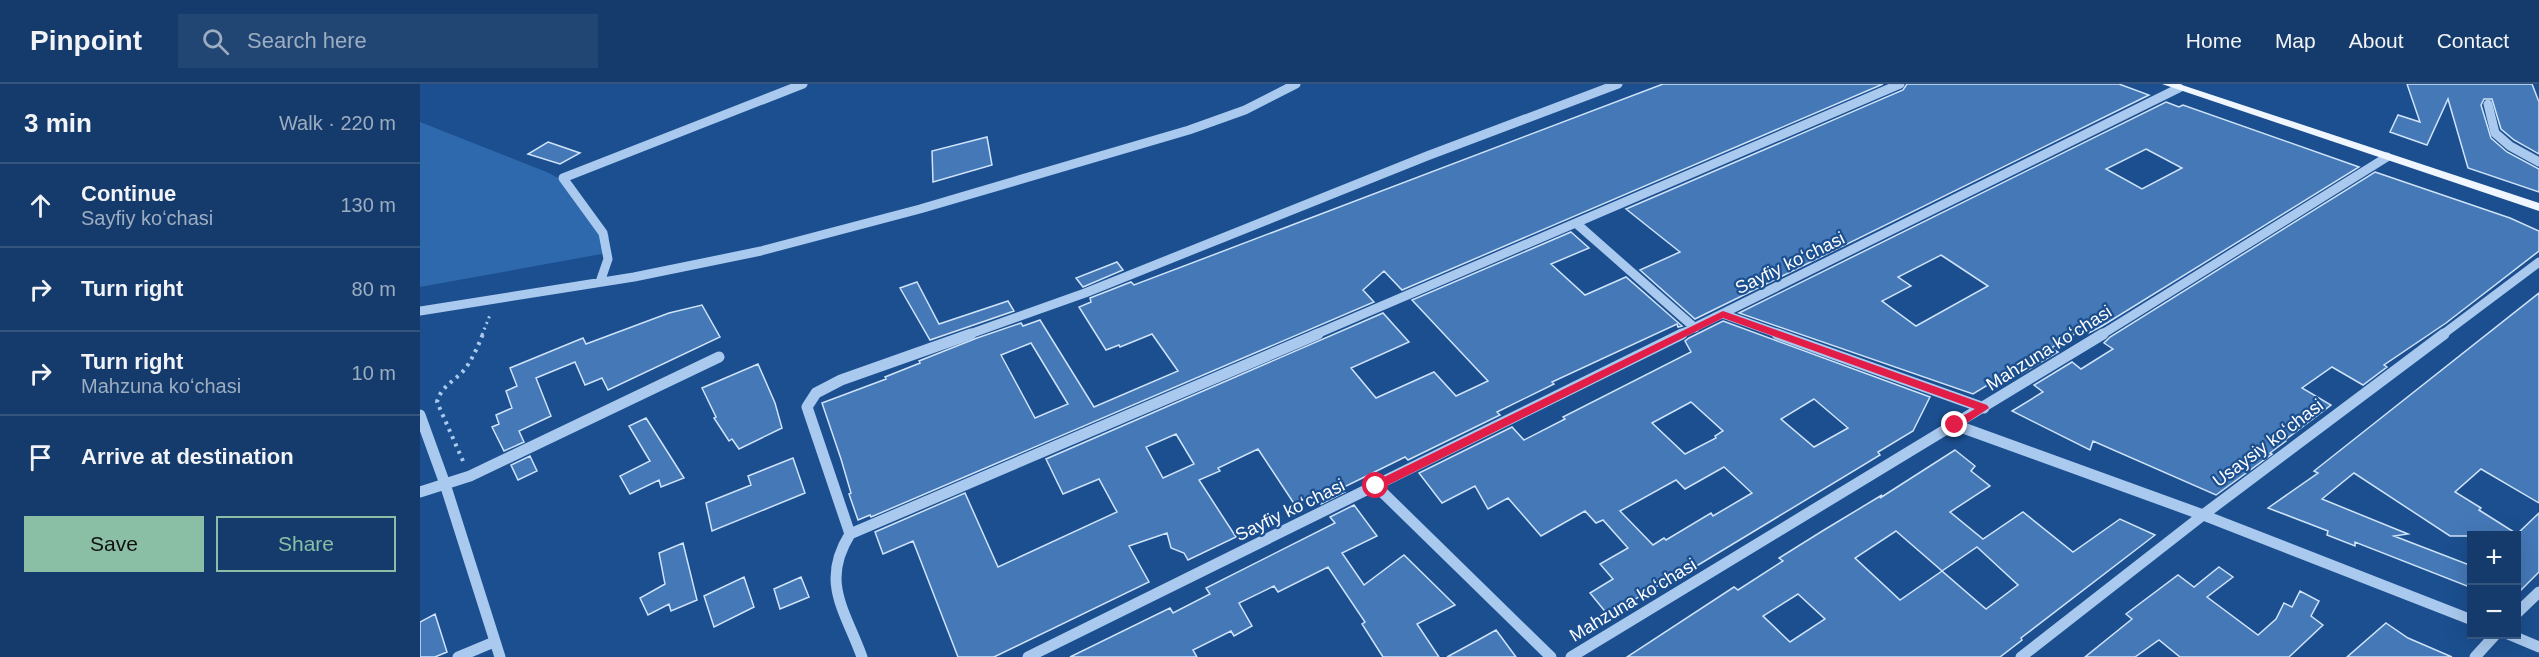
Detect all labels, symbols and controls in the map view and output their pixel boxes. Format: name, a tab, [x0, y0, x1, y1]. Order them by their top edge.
search box	[178, 14, 598, 68]
text: Pinpoint	[30, 25, 142, 56]
icon: search	[199, 25, 232, 58]
text: Search here	[247, 28, 367, 53]
text: Home	[2186, 29, 2242, 52]
text: Map	[2275, 29, 2316, 52]
text: About	[2349, 29, 2404, 52]
text: Contact	[2437, 29, 2509, 52]
text: 3 min	[24, 108, 92, 138]
text: Walk · 220 m	[279, 112, 396, 134]
text: Continue	[81, 181, 176, 206]
icon: ahead	[24, 189, 57, 222]
text: 130 m	[340, 194, 396, 216]
text: Sayfiy koʻchasi	[81, 207, 213, 229]
street label: Sayfiy koʻchasi	[1732, 228, 1848, 298]
icon: right	[24, 273, 57, 306]
text: Turn right	[81, 276, 183, 301]
text: 80 m	[352, 278, 396, 300]
street label: Mahzuna koʻchasi	[1983, 301, 2115, 395]
text: Turn right	[81, 349, 183, 374]
icon: right	[24, 357, 57, 390]
text: 10 m	[352, 362, 396, 384]
text: Mahzuna koʻchasi	[81, 375, 241, 397]
street label: Usaysiy koʻchasi	[2209, 395, 2327, 491]
route end	[1941, 411, 1967, 437]
icon: arrive	[24, 441, 57, 474]
text: Arrive at destination	[81, 444, 294, 469]
route start	[1362, 472, 1388, 498]
street label: Sayfiy koʻchasi	[1232, 475, 1348, 545]
button: Save	[24, 516, 204, 572]
button: Share	[216, 516, 396, 572]
map controls	[2467, 531, 2521, 639]
button: +	[2467, 531, 2521, 585]
street label: Mahzuna koʻchasi	[1566, 554, 1700, 646]
button: −	[2467, 585, 2521, 639]

